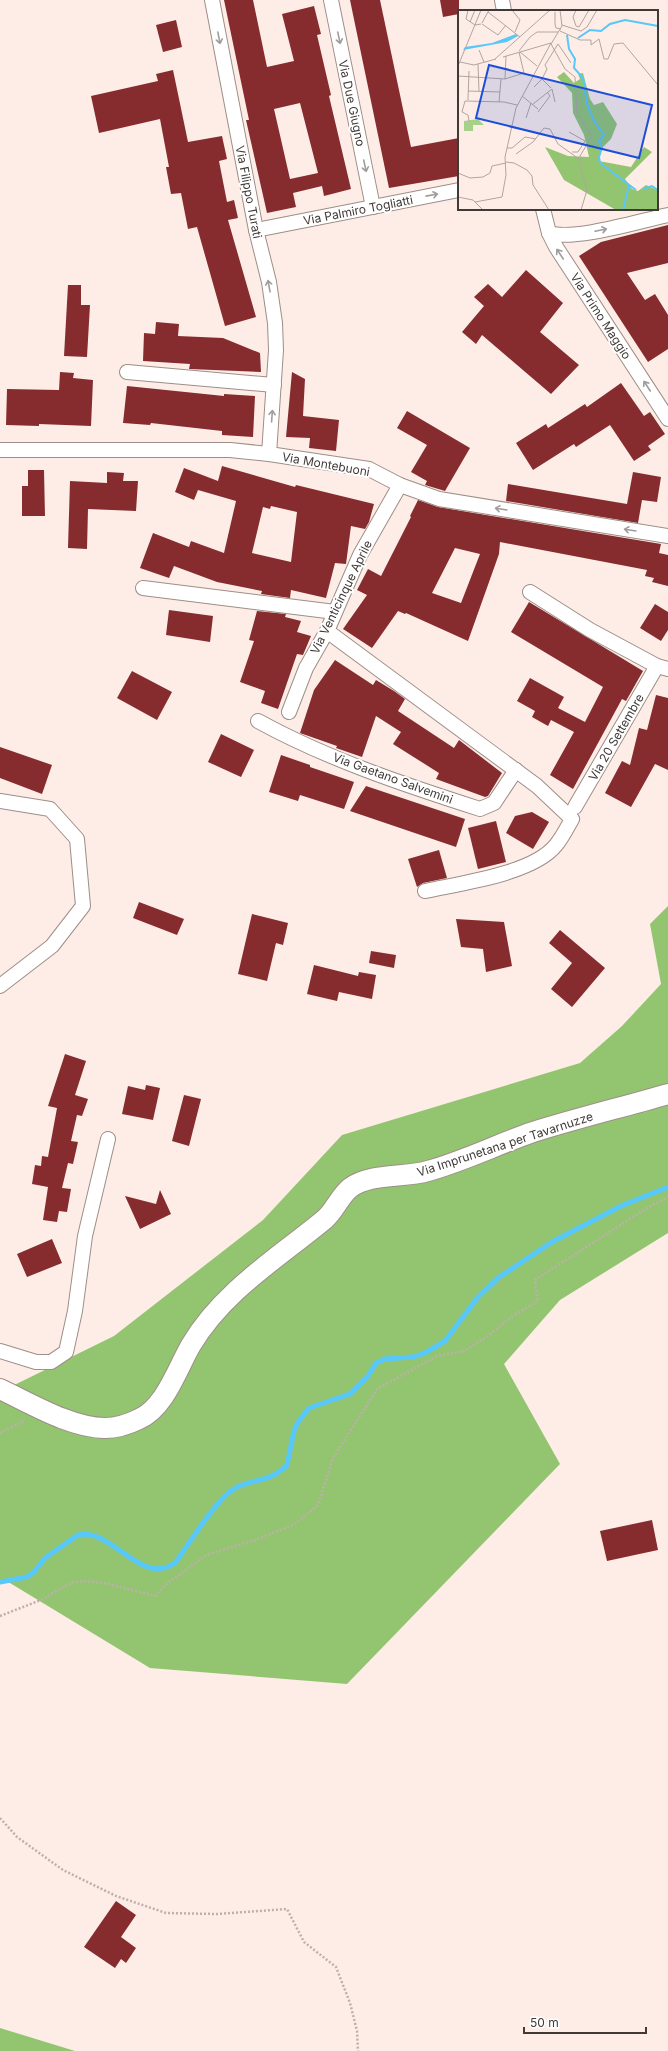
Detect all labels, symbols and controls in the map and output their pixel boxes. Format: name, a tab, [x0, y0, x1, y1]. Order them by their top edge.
inset map	[458, 10, 658, 210]
one-way arrow	[216, 31, 224, 44]
one-way arrow	[335, 31, 343, 44]
street label: Via Due Giugno	[336, 58, 368, 148]
street label: Via Filippo Turati	[233, 144, 265, 240]
one-way arrow	[361, 159, 369, 172]
one-way arrow	[425, 191, 438, 199]
street label: Via Palmiro Togliatti	[302, 192, 414, 228]
one-way arrow	[594, 225, 607, 233]
one-way arrow	[556, 248, 564, 260]
street label: Via Primo Maggio	[567, 270, 635, 362]
one-way arrow	[265, 280, 273, 293]
one-way arrow	[643, 381, 651, 392]
one-way arrow	[268, 409, 275, 422]
street label: Via Montebuoni	[281, 449, 371, 479]
one-way arrow	[495, 505, 508, 513]
one-way arrow	[623, 526, 636, 534]
street label: Via Venticinque Aprile	[307, 538, 375, 656]
street label: Via 20 Settembre	[585, 691, 647, 783]
street label: Via Gaetano Salvemini	[331, 749, 455, 807]
street label: Via Imprunetana per Tavarnuzze	[415, 1108, 595, 1180]
scale bar	[524, 2009, 646, 2035]
text: 50 m	[530, 2015, 559, 2030]

